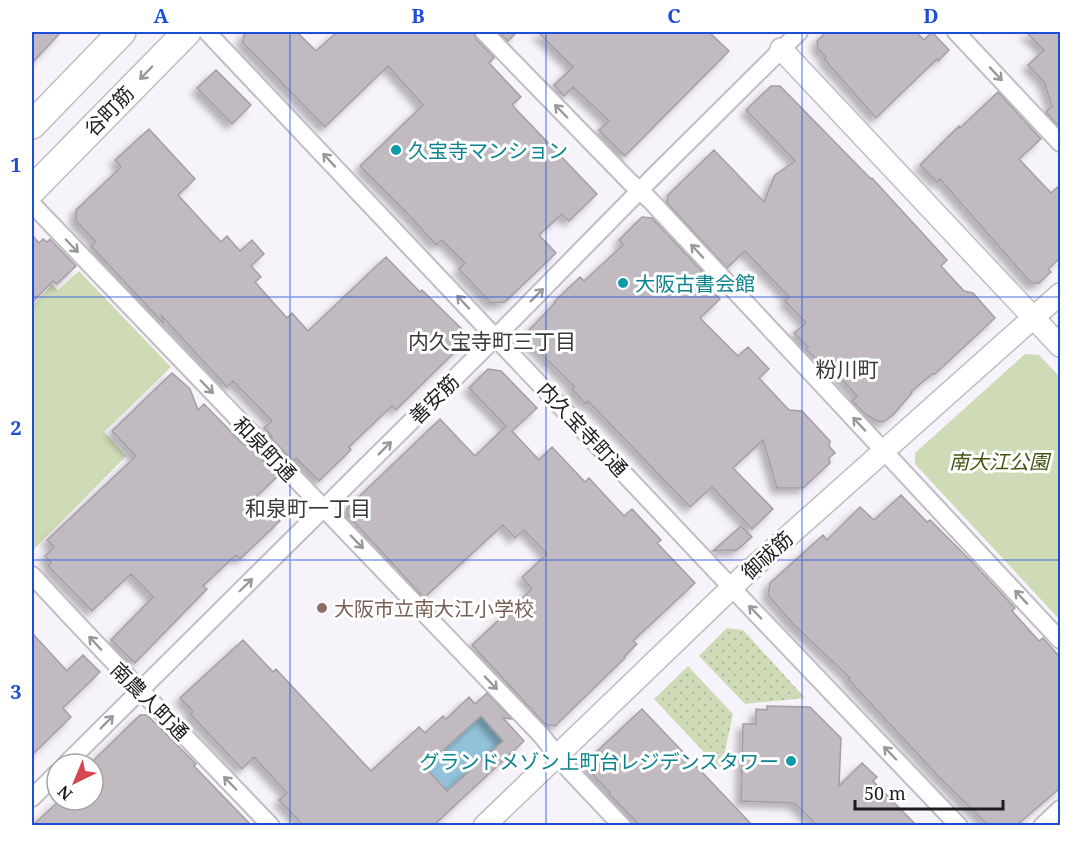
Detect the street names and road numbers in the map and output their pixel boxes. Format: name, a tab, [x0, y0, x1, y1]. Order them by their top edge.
street label: 谷町筋	[78, 80, 140, 142]
street label: 善安筋	[403, 368, 465, 430]
street label: 内久宝寺町通	[532, 376, 634, 482]
street label: 和泉町通	[228, 411, 302, 487]
street label: 御祓筋	[736, 525, 798, 585]
street label: 南農人町通	[105, 656, 195, 746]

